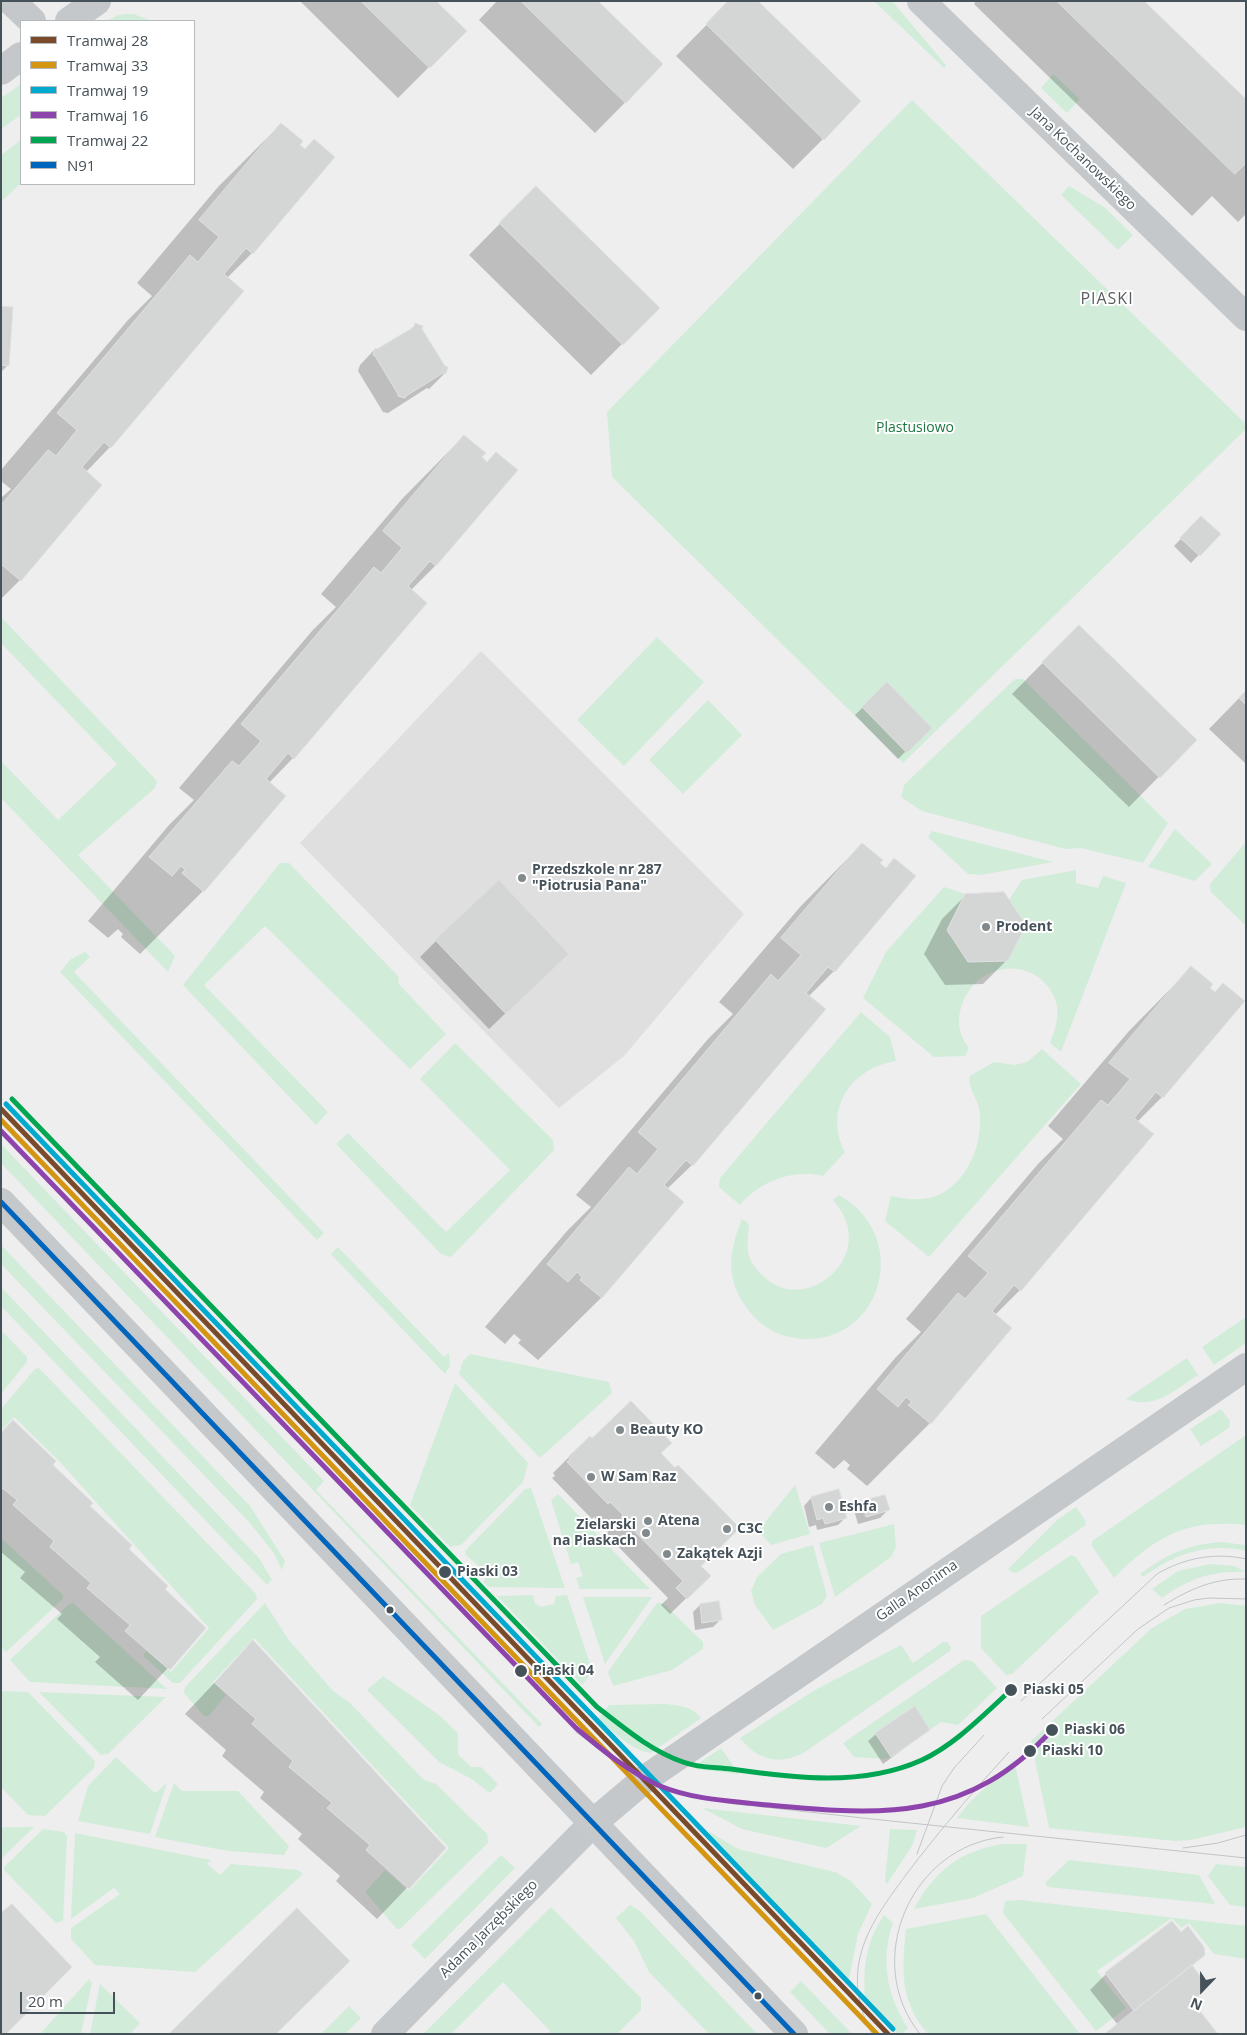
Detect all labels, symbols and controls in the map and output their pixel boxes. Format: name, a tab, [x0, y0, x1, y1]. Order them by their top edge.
legend	[20, 20, 195, 185]
text: Tramwaj 28	[67, 30, 148, 50]
text: Tramwaj 33	[67, 55, 148, 75]
text: Tramwaj 19	[67, 80, 148, 100]
street label: Jana Kochanowskiego	[1026, 104, 1140, 214]
text: Tramwaj 16	[67, 105, 148, 125]
text: Tramwaj 22	[67, 130, 148, 150]
text: N91	[67, 155, 95, 175]
district label: PIASKI	[1080, 289, 1134, 309]
park label: Plastusiowo	[876, 420, 954, 436]
place label: Przedszkole nr 287 "Piotrusia Pana"	[532, 862, 662, 894]
marker: Przedszkole nr 287 "Piotrusia Pana"	[516, 872, 528, 884]
place label: Prodent	[996, 919, 1052, 935]
marker: Prodent	[980, 921, 992, 933]
place label: Beauty KO	[630, 1422, 703, 1438]
marker: Beauty KO	[614, 1424, 626, 1436]
place label: W Sam Raz	[601, 1469, 676, 1485]
marker: W Sam Raz	[585, 1471, 597, 1483]
place label: Eshfa	[839, 1499, 877, 1515]
marker: Eshfa	[823, 1501, 835, 1513]
place label: Atena	[658, 1513, 700, 1529]
marker: Atena	[642, 1515, 654, 1527]
place label: Zielarski na Piaskach	[553, 1517, 636, 1550]
place label: C3C	[737, 1521, 763, 1537]
marker: C3C	[721, 1523, 733, 1535]
marker: Zielarski na Piaskach	[640, 1527, 652, 1539]
place label: Zakątek Azji	[677, 1546, 762, 1562]
marker: Zakątek Azji	[661, 1548, 673, 1560]
street label: Galla Anonima	[873, 1557, 961, 1625]
marker: Piaski 03	[437, 1564, 453, 1580]
place label: Piaski 03	[457, 1564, 518, 1580]
unlabelled marker	[385, 1605, 395, 1615]
marker: Piaski 04	[513, 1663, 529, 1679]
place label: Piaski 04	[533, 1663, 594, 1679]
marker: Piaski 05	[1003, 1682, 1019, 1698]
place label: Piaski 05	[1023, 1682, 1084, 1698]
marker: Piaski 06	[1044, 1722, 1060, 1738]
place label: Piaski 06	[1064, 1722, 1125, 1738]
marker: Piaski 10	[1022, 1743, 1038, 1759]
place label: Piaski 10	[1042, 1743, 1103, 1759]
street label: Adama Jarzębskiego	[437, 1877, 541, 1981]
north arrow	[1177, 1965, 1227, 2015]
scale bar	[22, 1982, 118, 2014]
text: 20 m	[28, 1991, 63, 2011]
unlabelled marker	[753, 1991, 763, 2001]
text: N	[1187, 1993, 1205, 2015]

